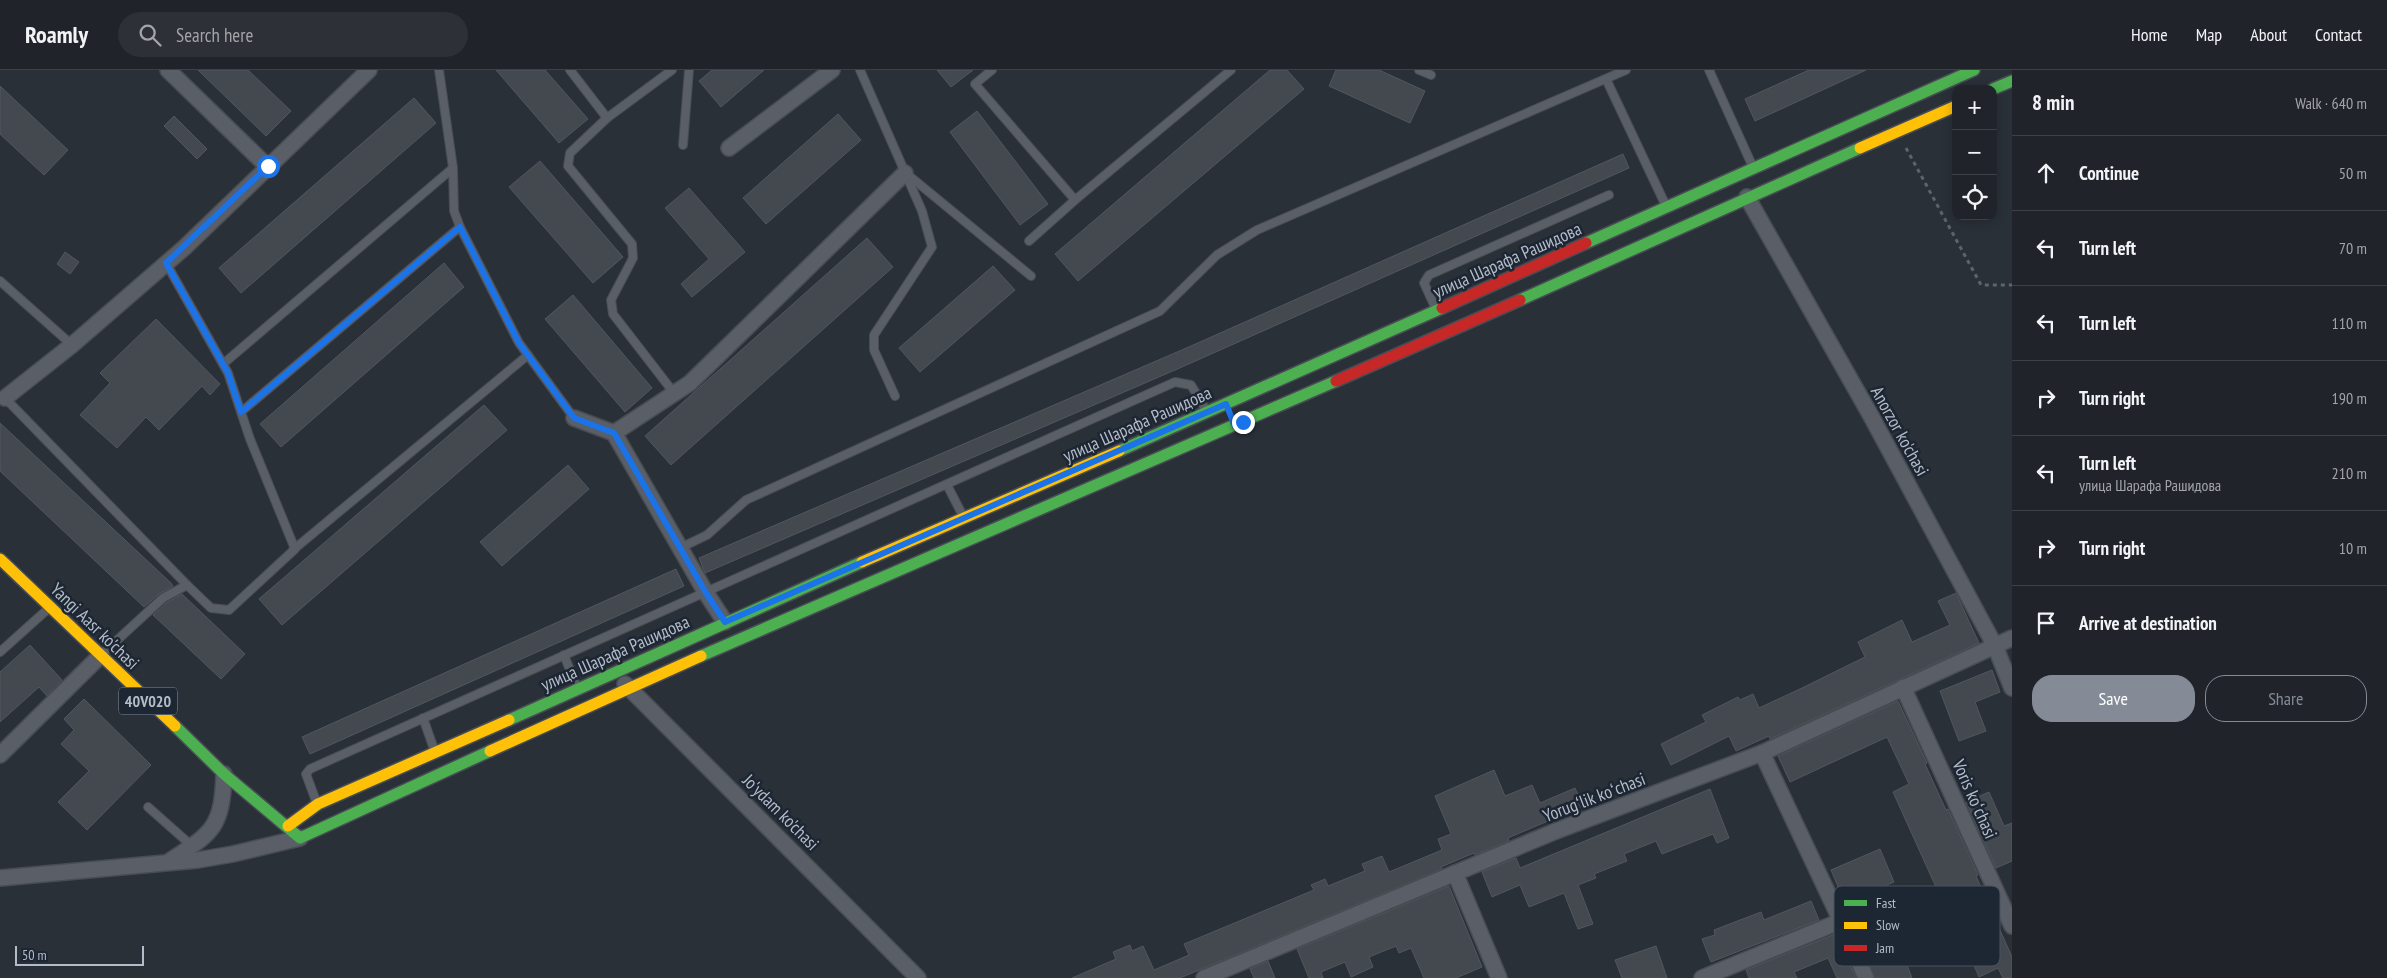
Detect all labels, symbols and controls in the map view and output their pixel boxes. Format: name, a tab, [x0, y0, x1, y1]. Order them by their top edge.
search box	[118, 12, 468, 57]
text: Roamly	[25, 19, 88, 50]
icon: search	[136, 21, 164, 49]
text: Search here	[176, 23, 253, 47]
text: Home	[2131, 23, 2168, 46]
text: Map	[2196, 23, 2222, 46]
text: About	[2250, 23, 2287, 46]
text: Contact	[2315, 23, 2362, 46]
map controls	[1952, 85, 1997, 220]
button: +	[1952, 85, 1997, 130]
text: 8 min	[2032, 89, 2074, 116]
text: Walk · 640 m	[2295, 93, 2367, 113]
button: −	[1952, 130, 1997, 175]
route start	[257, 155, 280, 178]
icon: ahead	[2032, 159, 2060, 187]
text: Continue	[2079, 161, 2139, 185]
text: 50 m	[2339, 163, 2367, 183]
button: locate	[1952, 175, 1997, 220]
street label: улица Шарафа Рашидова	[1429, 217, 1585, 303]
icon: left	[2032, 234, 2060, 262]
text: Turn left	[2079, 236, 2136, 260]
text: 70 m	[2339, 238, 2367, 258]
icon: left	[2032, 309, 2060, 337]
text: Turn left	[2079, 311, 2136, 335]
text: 110 m	[2332, 313, 2367, 333]
street label: улица Шарафа Рашидова	[1059, 381, 1215, 467]
street label: Anorzor ko'chasi	[1866, 382, 1934, 480]
icon: right	[2032, 384, 2060, 412]
text: Turn right	[2079, 386, 2145, 410]
text: 190 m	[2332, 388, 2367, 408]
route end	[1232, 411, 1255, 434]
text: Turn left	[2079, 451, 2136, 475]
icon: left	[2032, 459, 2060, 487]
text: 210 m	[2332, 463, 2367, 483]
text: улица Шарафа Рашидова	[2079, 475, 2221, 495]
icon: right	[2032, 534, 2060, 562]
text: Turn right	[2079, 536, 2145, 560]
text: 10 m	[2339, 538, 2367, 558]
street label: Yangi Aasr ko'chasi	[46, 578, 144, 674]
icon: arrive	[2032, 609, 2060, 637]
street label: улица Шарафа Рашидова	[537, 610, 693, 696]
text: Arrive at destination	[2079, 611, 2217, 635]
button: Save	[2032, 675, 2195, 722]
button: Share	[2205, 675, 2367, 722]
road number: 40V020	[119, 688, 177, 714]
street label: Voris koʻchasi	[1947, 755, 2003, 842]
street label: Yorugʻlik koʻchasi	[1540, 767, 1648, 827]
street label: Jo'ydam ko'chasi	[737, 768, 824, 855]
legend	[1834, 886, 2000, 966]
text: Fast	[1876, 894, 1896, 912]
text: Slow	[1876, 916, 1900, 934]
text: Jam	[1875, 939, 1894, 957]
scale bar	[15, 943, 144, 966]
text: 50 m	[22, 946, 47, 964]

